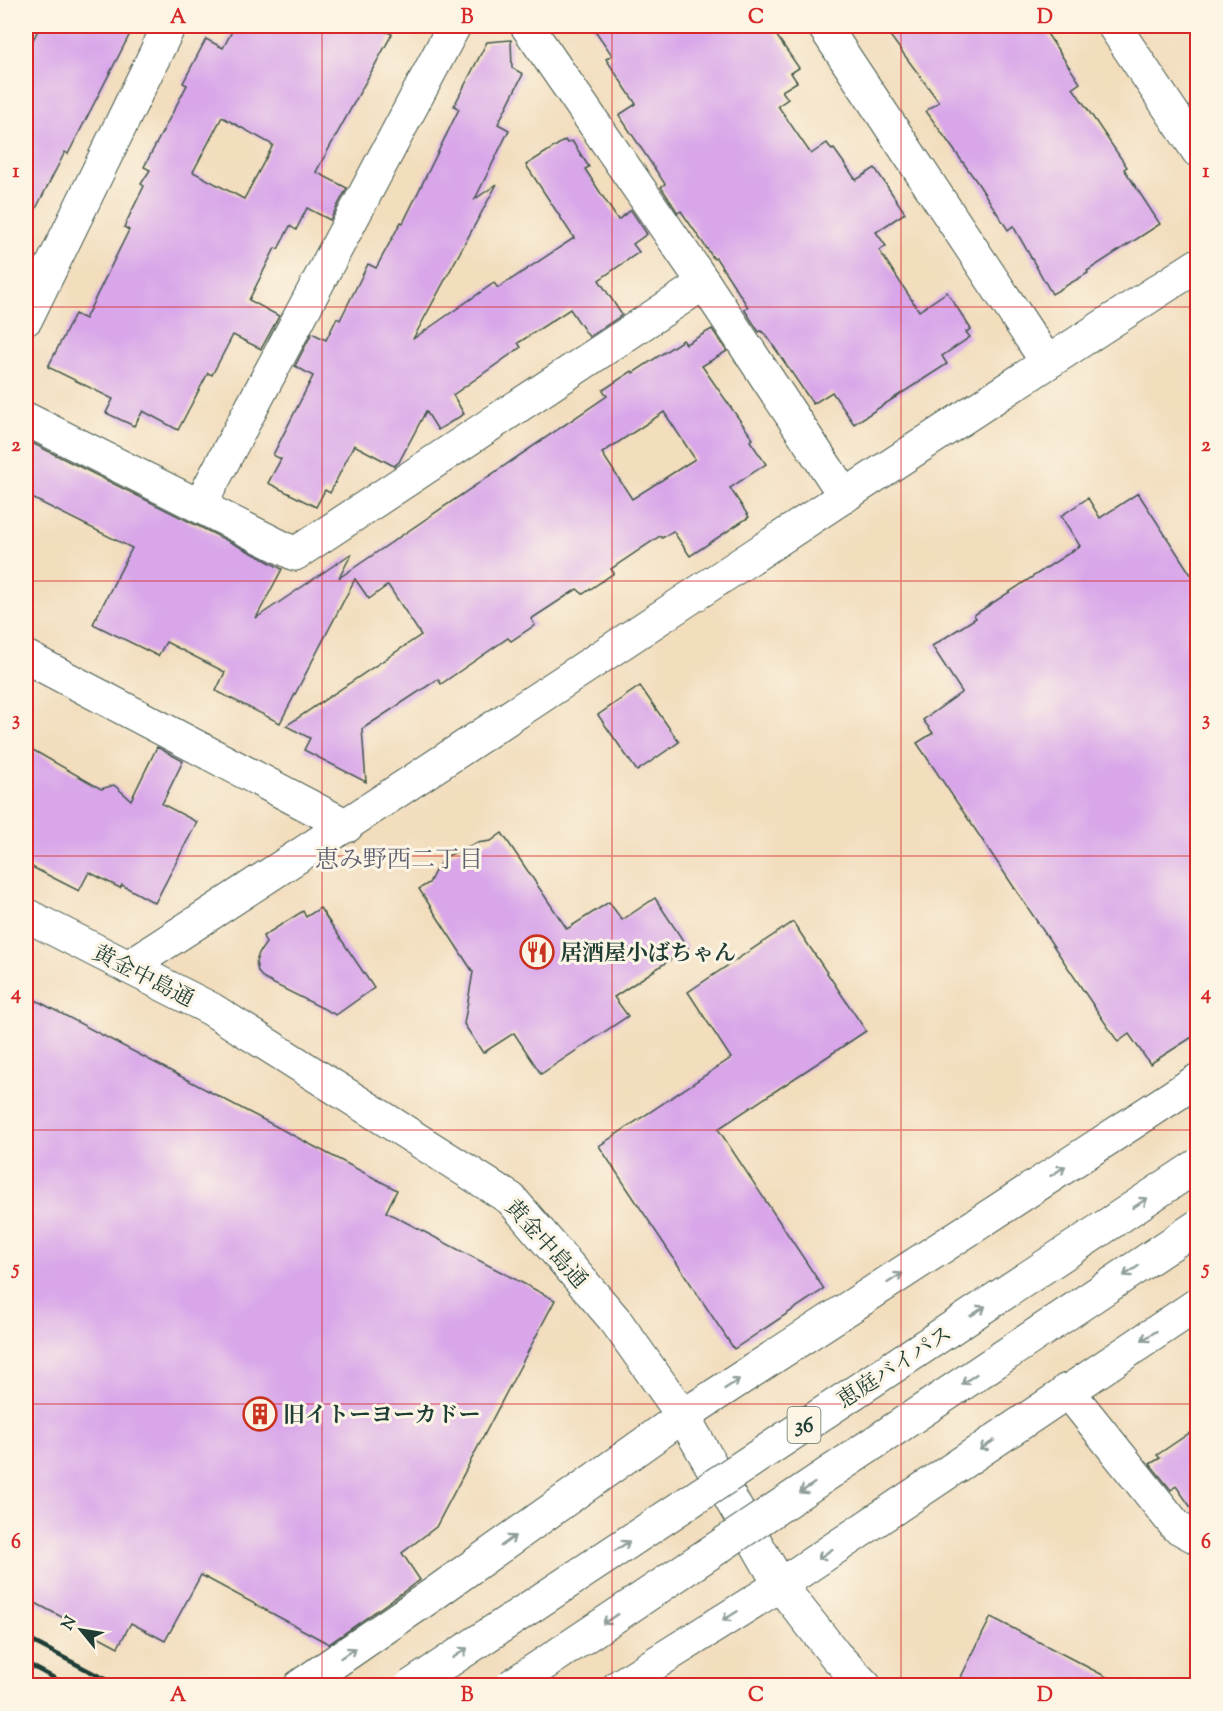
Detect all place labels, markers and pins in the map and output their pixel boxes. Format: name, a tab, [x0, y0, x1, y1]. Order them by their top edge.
restaurant icon: 居酒屋小ばちゃん	[519, 934, 555, 970]
place label: 居酒屋小ばちゃん	[560, 939, 736, 971]
building icon: 旧イトーヨーカドー	[242, 1396, 278, 1432]
place label: 旧イトーヨーカドー	[283, 1401, 481, 1433]

